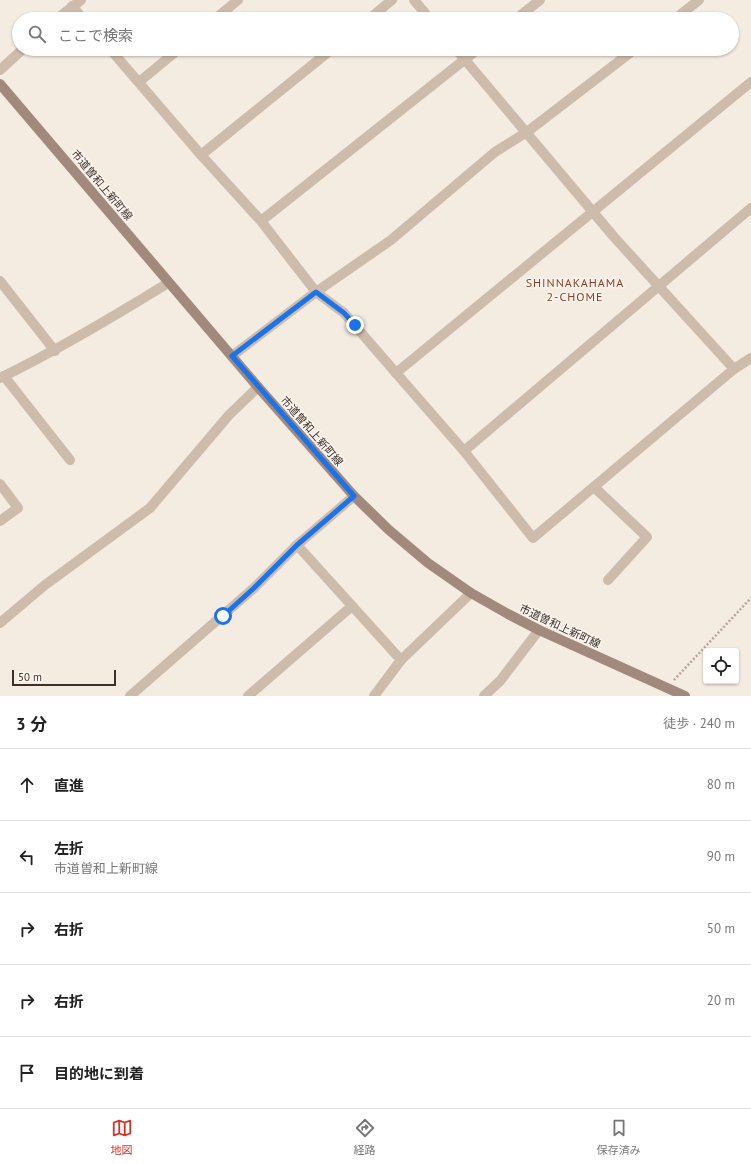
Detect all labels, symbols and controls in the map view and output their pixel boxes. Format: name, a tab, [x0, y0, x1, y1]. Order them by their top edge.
search box	[12, 12, 739, 56]
icon: search	[26, 23, 48, 45]
text: ここで検索	[58, 26, 133, 45]
street label: 市道曽和上新町線	[68, 147, 136, 223]
district label: SHINNAKAHAMA 2-CHOME	[526, 275, 624, 304]
route end	[346, 316, 364, 334]
street label: 市道曽和上新町線	[278, 393, 346, 469]
street label: 市道曽和上新町線	[517, 601, 603, 651]
route start	[214, 607, 232, 625]
map controls	[703, 648, 739, 684]
button: locate	[703, 648, 739, 684]
scale bar	[12, 668, 116, 687]
text: 50 m	[18, 670, 42, 684]
text: 3 分	[16, 713, 47, 735]
text: 徒歩 · 240 m	[663, 715, 735, 732]
icon: ahead	[16, 774, 38, 796]
text: 直進	[54, 776, 84, 795]
text: 80 m	[707, 776, 735, 793]
text: 左折	[54, 839, 84, 858]
icon: left	[16, 846, 38, 868]
text: 90 m	[707, 848, 735, 865]
text: 市道曽和上新町線	[54, 860, 158, 877]
icon: right	[16, 918, 38, 940]
text: 右折	[54, 920, 84, 939]
text: 50 m	[707, 920, 735, 937]
icon: right	[16, 990, 38, 1012]
text: 右折	[54, 992, 84, 1011]
text: 20 m	[707, 992, 735, 1009]
icon: arrive	[16, 1062, 38, 1084]
text: 目的地に到着	[54, 1064, 144, 1083]
tab: 地図	[111, 1117, 133, 1157]
tab: 経路	[354, 1117, 376, 1157]
tab: 保存済み	[597, 1117, 641, 1157]

